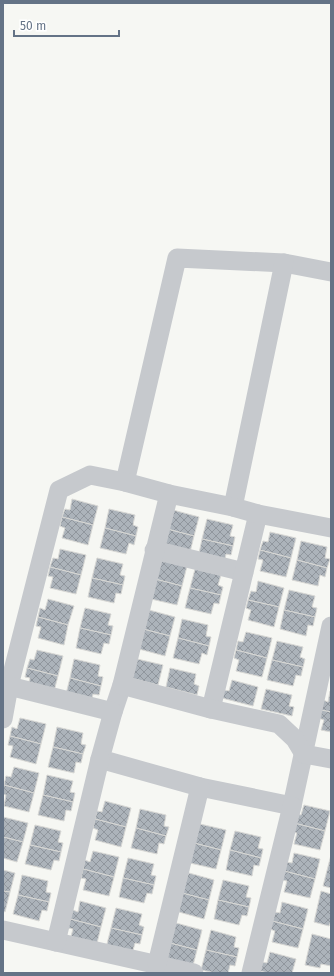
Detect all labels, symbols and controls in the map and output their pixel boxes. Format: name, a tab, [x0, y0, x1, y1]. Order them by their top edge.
scale bar	[14, 12, 119, 38]
text: 50 m	[20, 19, 46, 33]

